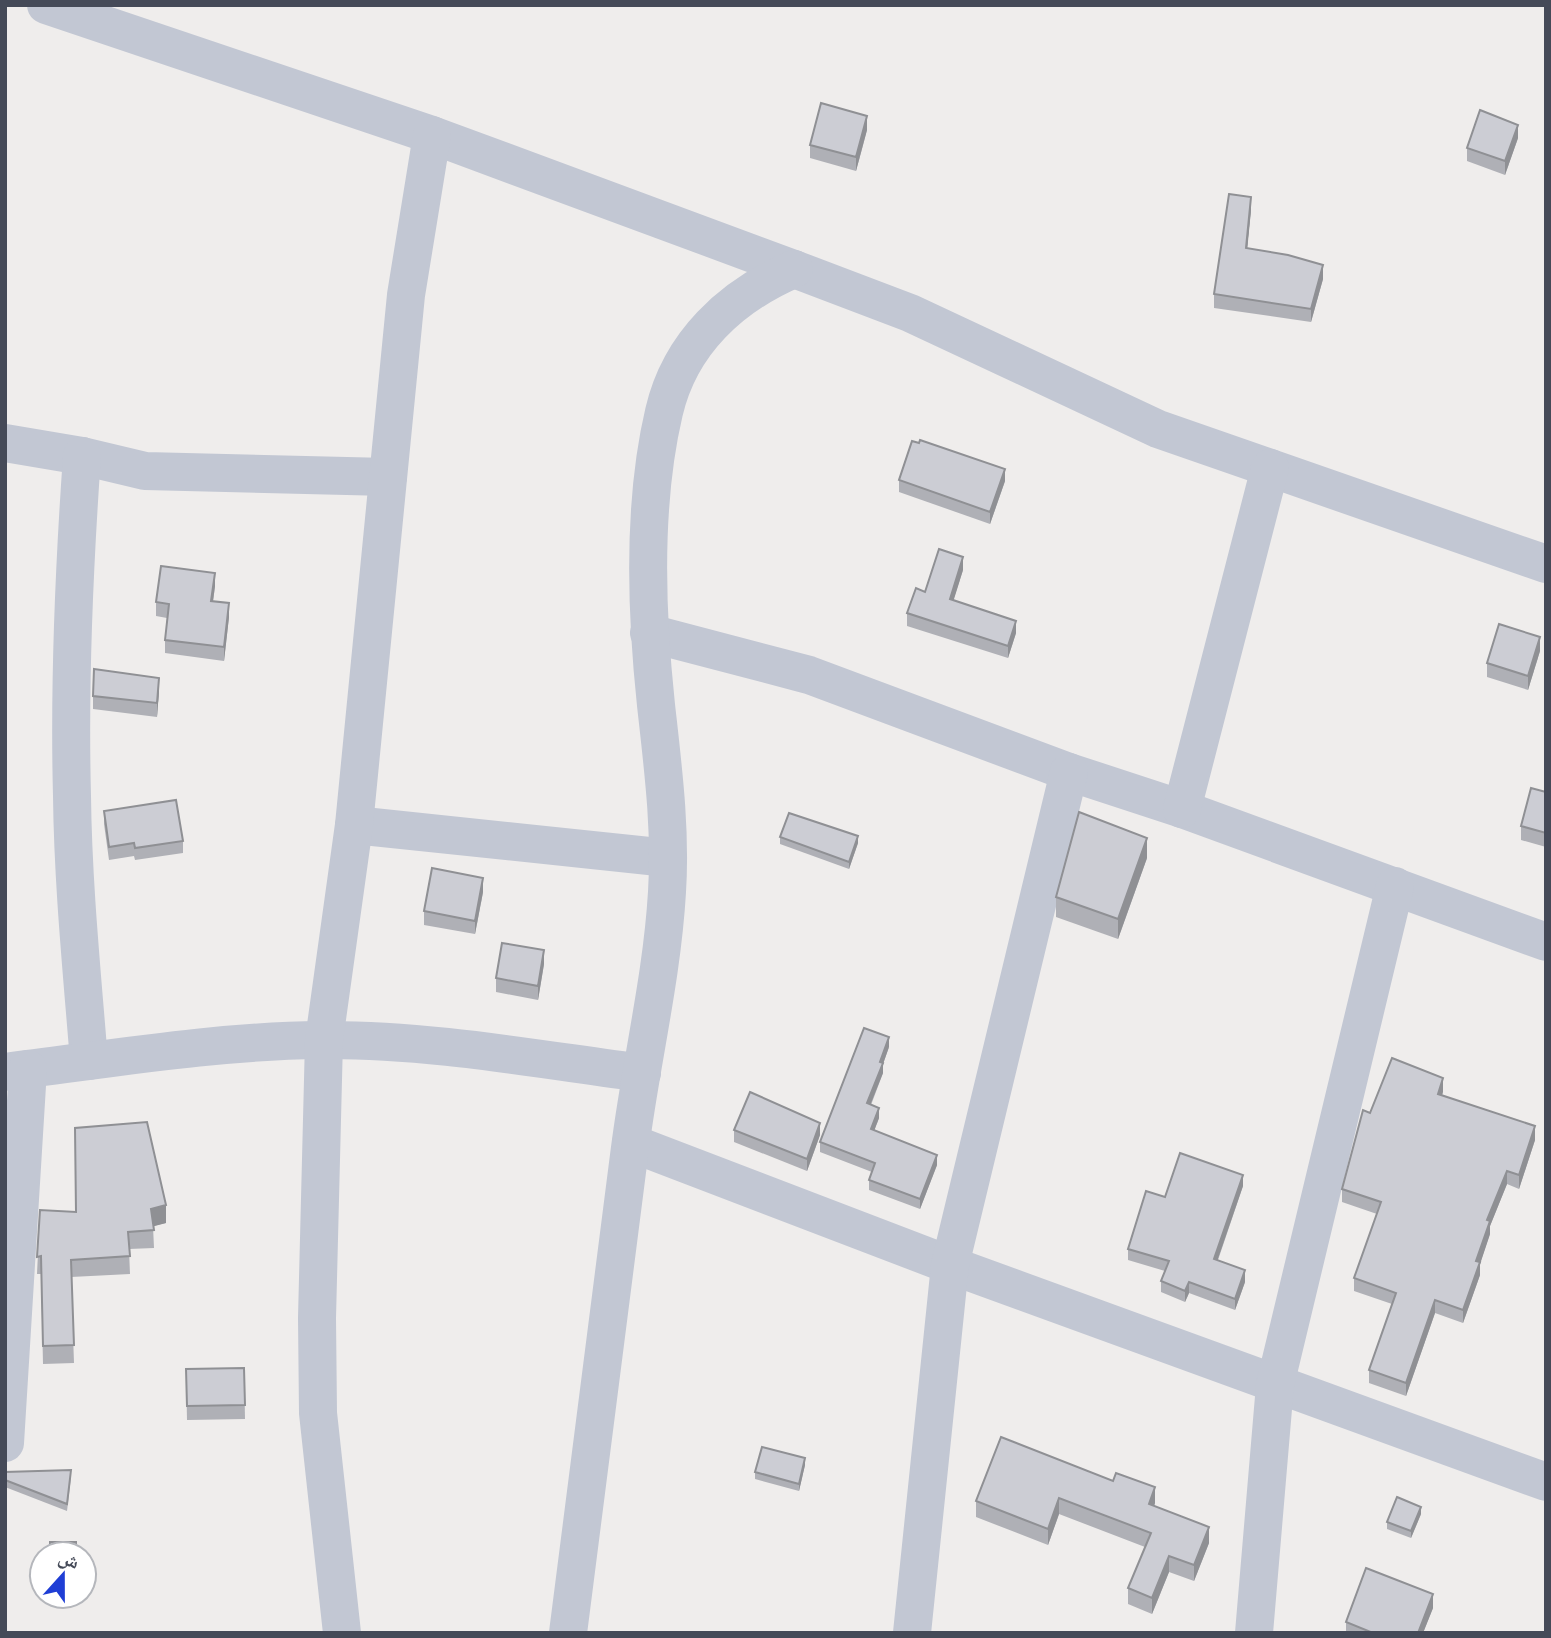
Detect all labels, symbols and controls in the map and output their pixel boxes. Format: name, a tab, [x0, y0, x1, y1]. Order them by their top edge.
north arrow	[28, 1540, 98, 1610]
text: ش	[55, 1543, 83, 1575]

